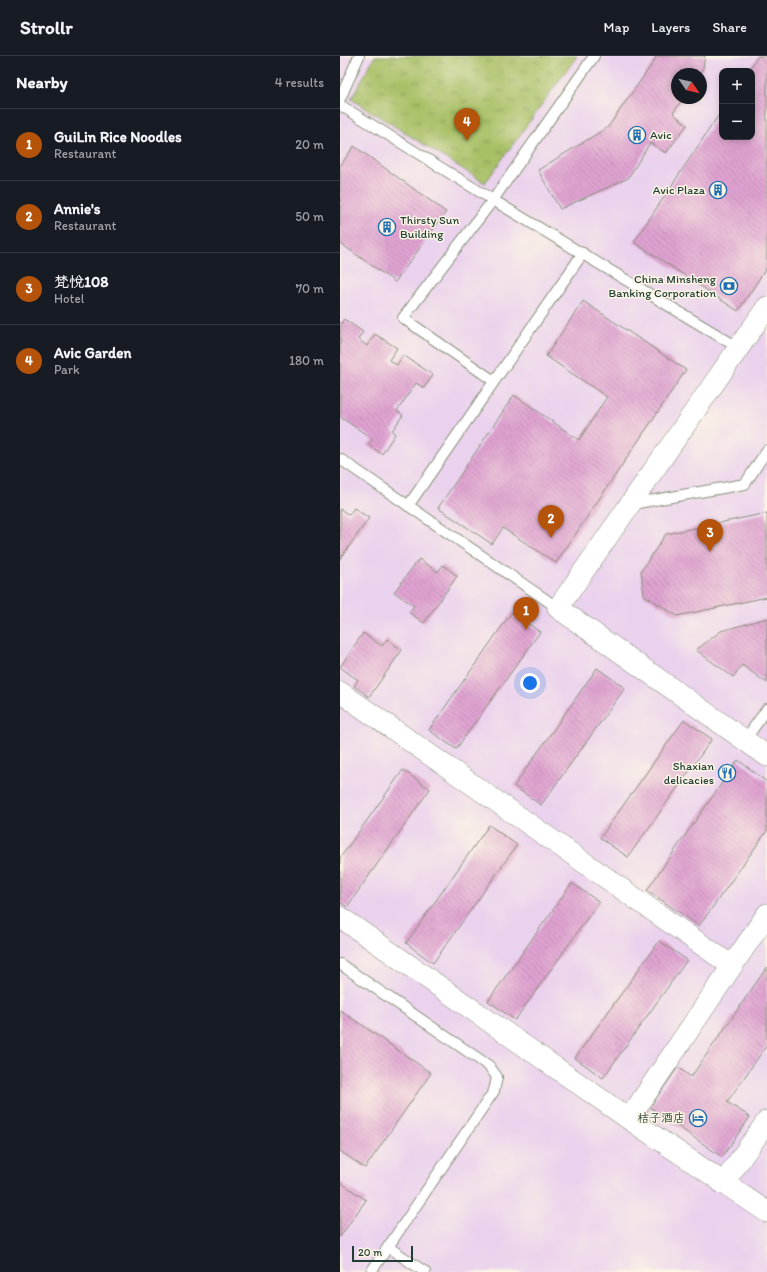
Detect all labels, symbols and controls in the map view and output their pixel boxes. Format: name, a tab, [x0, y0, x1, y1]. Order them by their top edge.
text: Strollr	[20, 16, 73, 39]
text: Map	[604, 19, 629, 36]
text: Layers	[651, 19, 690, 36]
text: Share	[712, 19, 747, 36]
north arrow	[671, 68, 707, 104]
map controls	[719, 68, 755, 140]
button: +	[719, 68, 755, 104]
text: Nearby	[16, 72, 68, 92]
text: 4 results	[275, 75, 324, 90]
button: −	[719, 104, 755, 140]
pin: 4	[454, 108, 480, 141]
building icon: Avic	[627, 125, 647, 145]
text: GuiLin Rice Noodles	[54, 128, 182, 146]
place label: Avic	[650, 128, 672, 142]
text: 1	[26, 137, 32, 152]
text: 20 m	[295, 137, 324, 152]
text: Restaurant	[54, 146, 116, 161]
building icon: Avic Plaza	[708, 180, 728, 200]
place label: Avic Plaza	[653, 183, 706, 197]
text: Annie's	[54, 200, 101, 218]
text: 2	[26, 209, 32, 224]
text: 50 m	[295, 209, 324, 224]
place label: Thirsty Sun Building	[400, 213, 459, 241]
building icon: Thirsty Sun Building	[377, 217, 397, 237]
text: Restaurant	[54, 218, 116, 233]
place label: China Minsheng Banking Corporation	[608, 272, 717, 300]
text: 梵悦108	[54, 273, 108, 291]
bank icon: China Minsheng Banking Corporation	[719, 276, 739, 296]
text: 3	[25, 281, 33, 296]
text: 70 m	[296, 281, 324, 296]
text: Hotel	[54, 291, 84, 306]
text: Avic Garden	[54, 344, 132, 362]
text: 4	[25, 353, 33, 368]
text: 180 m	[289, 353, 324, 368]
text: Park	[54, 362, 80, 377]
pin: 2	[538, 505, 564, 538]
pin: 3	[697, 519, 723, 552]
pin: 1	[513, 597, 539, 630]
your location	[520, 673, 540, 693]
place label: Shaxian delicacies	[664, 759, 714, 787]
restaurant icon: Shaxian delicacies	[717, 763, 737, 783]
hotel icon: 桔子酒店	[688, 1108, 708, 1128]
place label: 桔子酒店	[637, 1111, 685, 1125]
scale bar	[352, 1244, 413, 1263]
text: 20 m	[358, 1246, 382, 1259]

